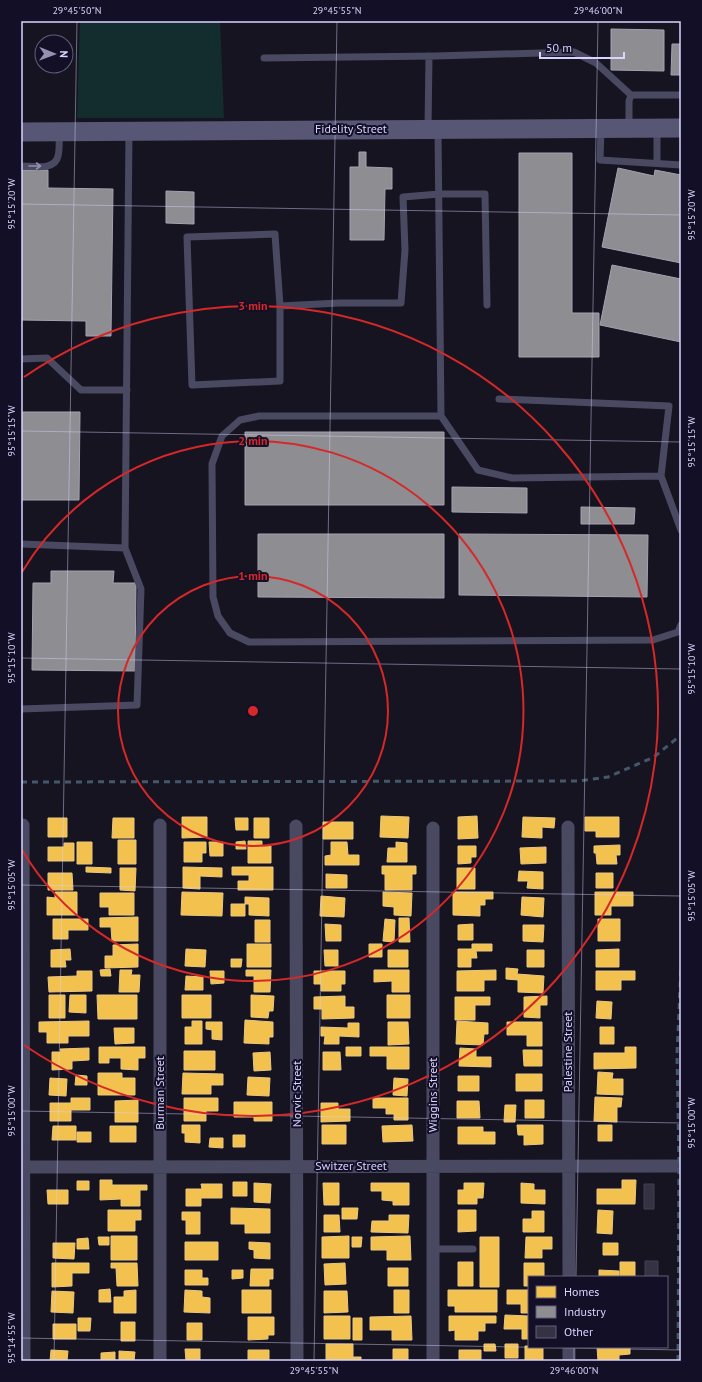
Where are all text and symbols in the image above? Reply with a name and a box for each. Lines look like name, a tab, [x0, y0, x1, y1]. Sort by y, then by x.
text: 29°45'50"N	[52, 4, 102, 17]
text: 29°45'55"N	[312, 4, 362, 17]
text: 29°46'00"N	[573, 4, 623, 17]
north arrow	[34, 34, 74, 74]
scale bar	[540, 34, 624, 60]
text: 50 m	[546, 40, 572, 55]
text: N	[57, 50, 71, 58]
street label: Fidelity Street	[315, 121, 387, 136]
one-way arrow	[28, 162, 41, 170]
text: 95°15'20"W	[5, 178, 18, 230]
text: 95°15'20"W	[685, 189, 698, 241]
text: 3 min	[238, 298, 268, 313]
text: 95°15'15"W	[5, 405, 18, 457]
text: 95°15'15"W	[685, 416, 698, 468]
text: 2 min	[238, 433, 268, 448]
text: 1 min	[238, 568, 268, 583]
text: 95°15'10"W	[5, 632, 18, 684]
text: 95°15'10"W	[685, 643, 698, 695]
centre of rings	[246, 704, 260, 718]
text: 95°15'05"W	[5, 859, 18, 911]
text: 95°15'05"W	[685, 870, 698, 922]
street label: Palestine Street	[560, 1012, 575, 1092]
street label: Burman Street	[152, 1056, 167, 1130]
street label: Wiggins Street	[425, 1058, 440, 1132]
street label: Norvic Street	[289, 1061, 304, 1127]
text: 95°15'00"W	[5, 1085, 18, 1137]
text: 95°15'00"W	[685, 1097, 698, 1149]
street label: Switzer Street	[315, 1158, 387, 1173]
legend	[528, 1276, 668, 1348]
text: Homes	[564, 1284, 599, 1299]
text: Industry	[564, 1304, 606, 1319]
text: 95°14'55"W	[5, 1312, 18, 1364]
text: Other	[564, 1324, 593, 1339]
text: 29°45'55"N	[289, 1364, 339, 1377]
text: 29°46'00"N	[549, 1364, 599, 1377]

